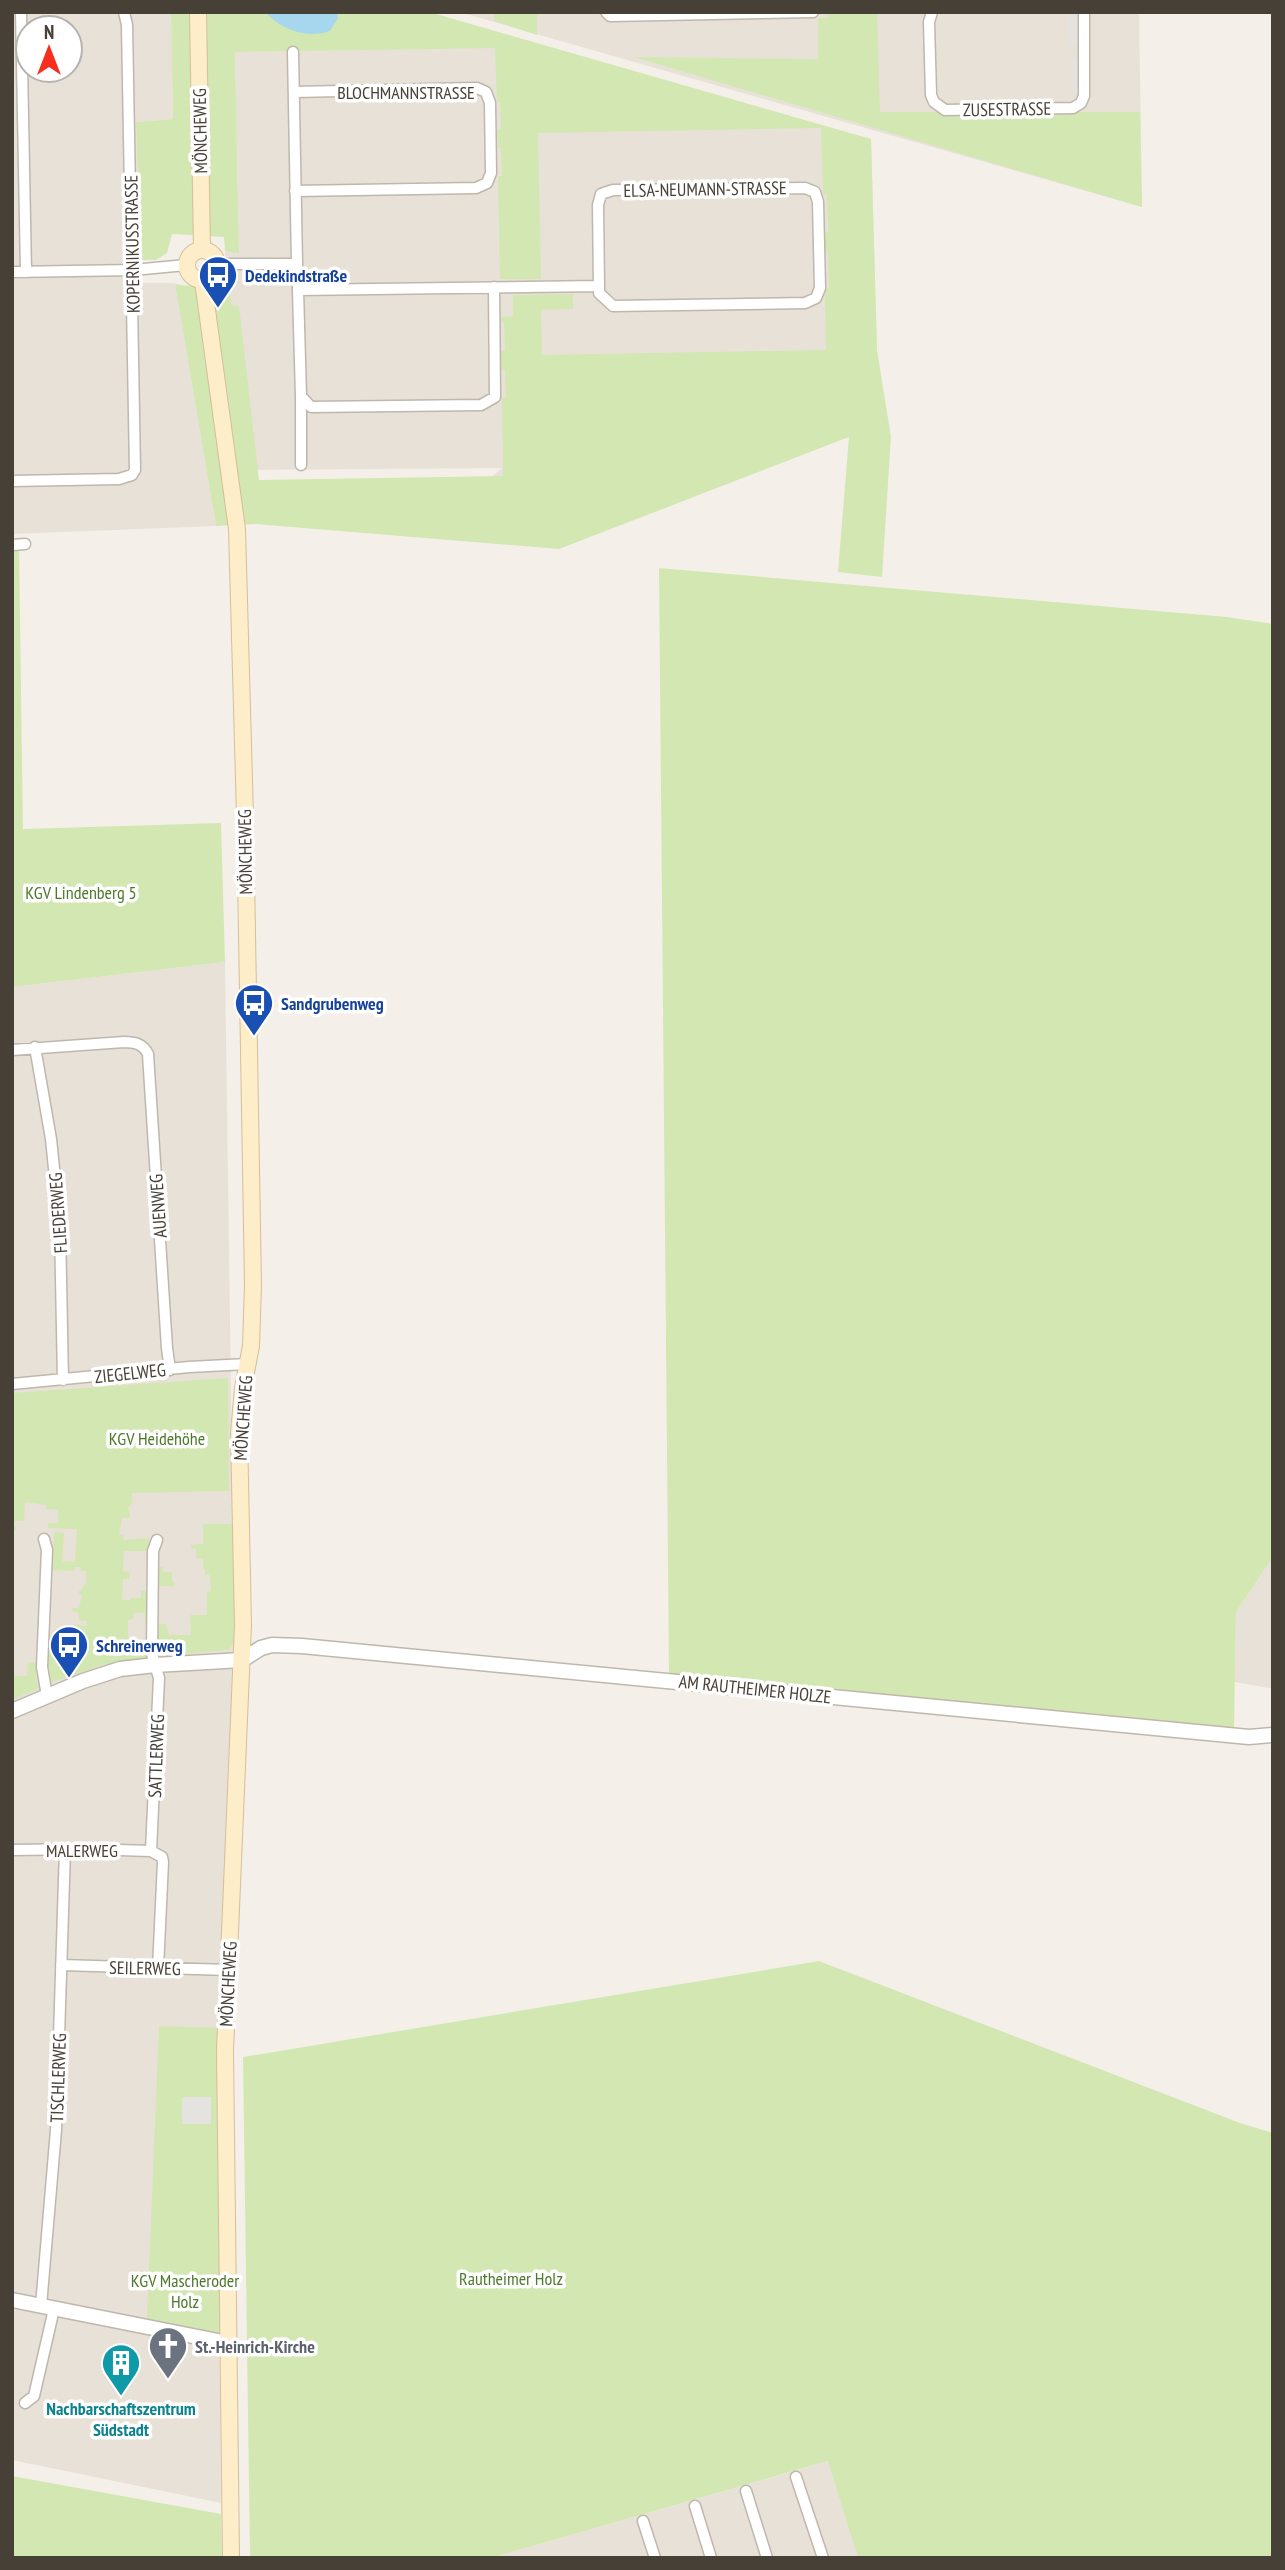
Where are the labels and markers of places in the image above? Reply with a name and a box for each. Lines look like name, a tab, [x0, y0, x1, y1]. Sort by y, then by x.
bus stop icon: Dedekindstraße	[197, 254, 239, 309]
place label: Dedekindstraße	[245, 264, 347, 287]
bus stop icon: Sandgrubenweg	[233, 982, 275, 1037]
place label: Sandgrubenweg	[281, 992, 384, 1015]
bus stop icon: Schreinerweg	[48, 1624, 90, 1679]
place label: Schreinerweg	[96, 1634, 183, 1657]
church icon: St.-Heinrich-Kirche	[147, 2325, 189, 2380]
place label: St.-Heinrich-Kirche	[195, 2335, 315, 2358]
building icon: Nachbarschaftszentrum Südstadt	[100, 2342, 142, 2397]
place label: Nachbarschaftszentrum Südstadt	[46, 2397, 196, 2441]

